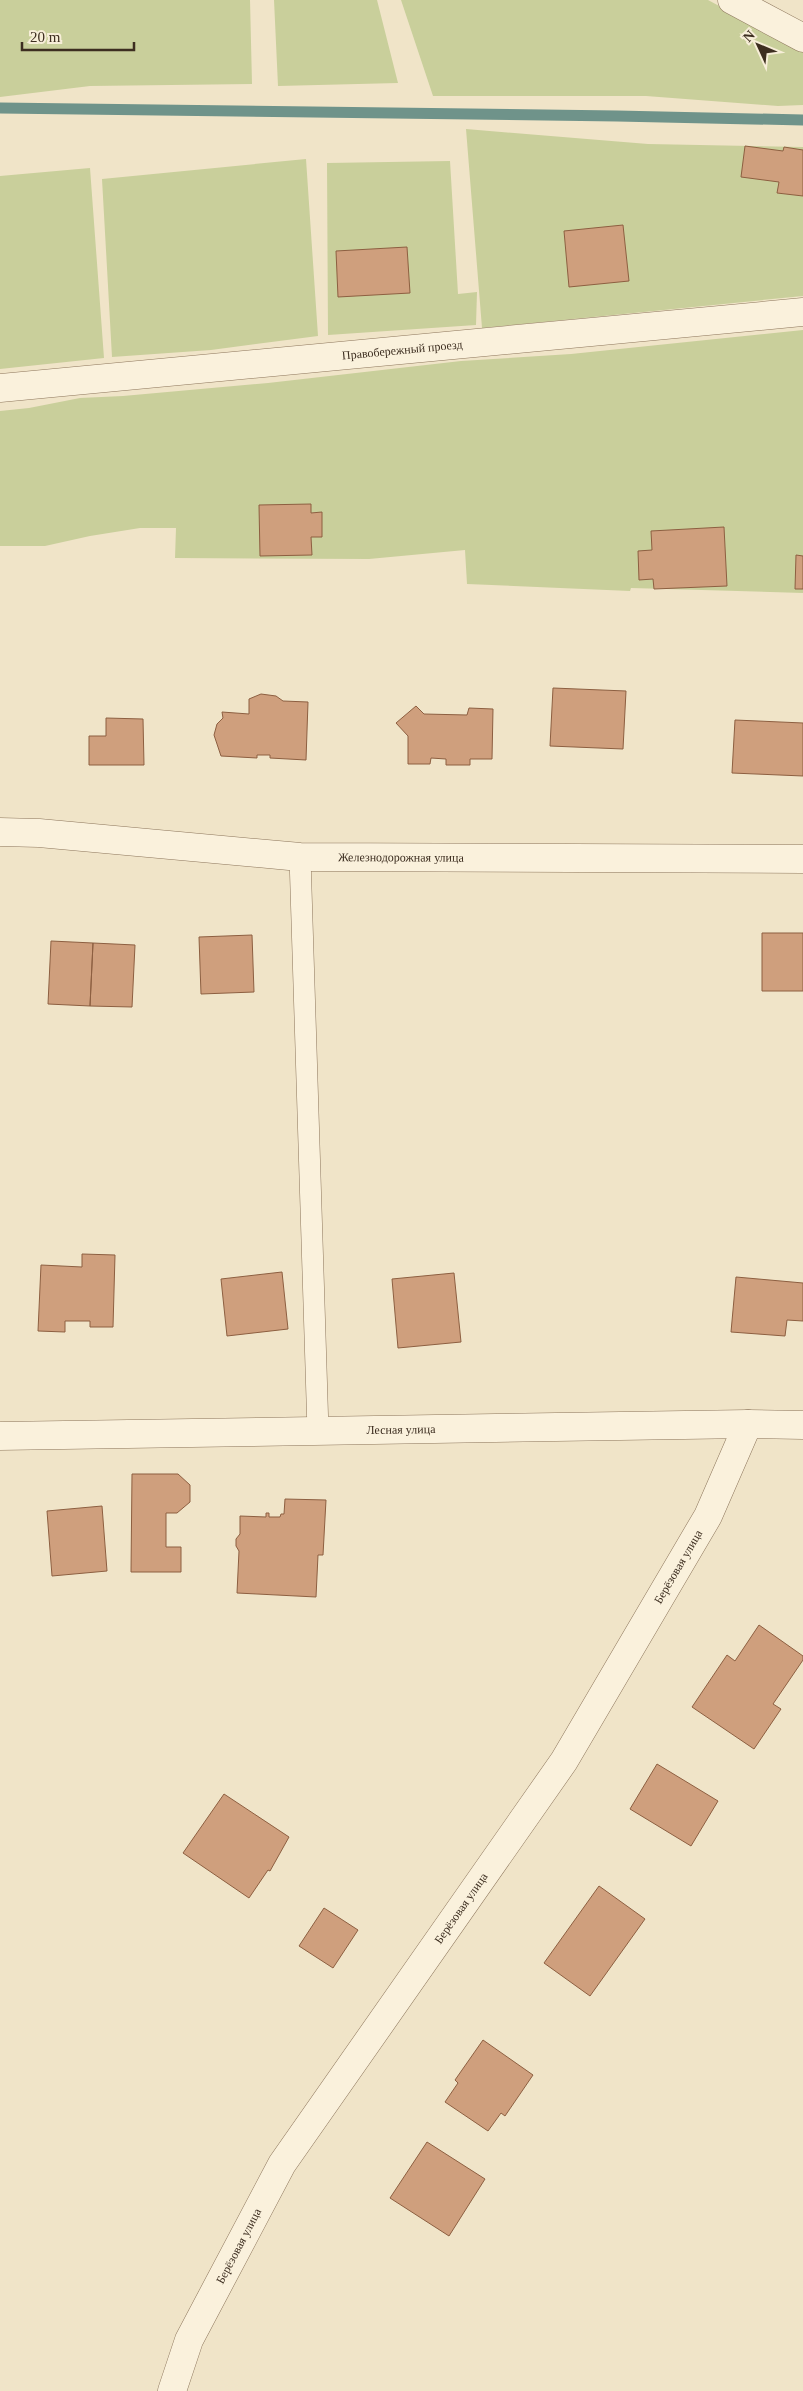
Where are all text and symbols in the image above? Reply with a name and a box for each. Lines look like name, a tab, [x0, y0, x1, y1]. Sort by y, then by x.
scale bar	[22, 20, 135, 52]
north arrow	[733, 20, 783, 70]
text: N	[740, 27, 758, 45]
text: 20 m	[30, 29, 61, 45]
street label: Правобережный проезд	[341, 337, 463, 363]
street label: Железнодорожная улица	[338, 850, 465, 865]
street label: Лесная улица	[366, 1422, 436, 1437]
street label: Берёзовая улица	[651, 1527, 706, 1606]
street label: Берёзовая улица	[431, 1870, 491, 1946]
street label: Берёзовая улица	[213, 2205, 265, 2286]

